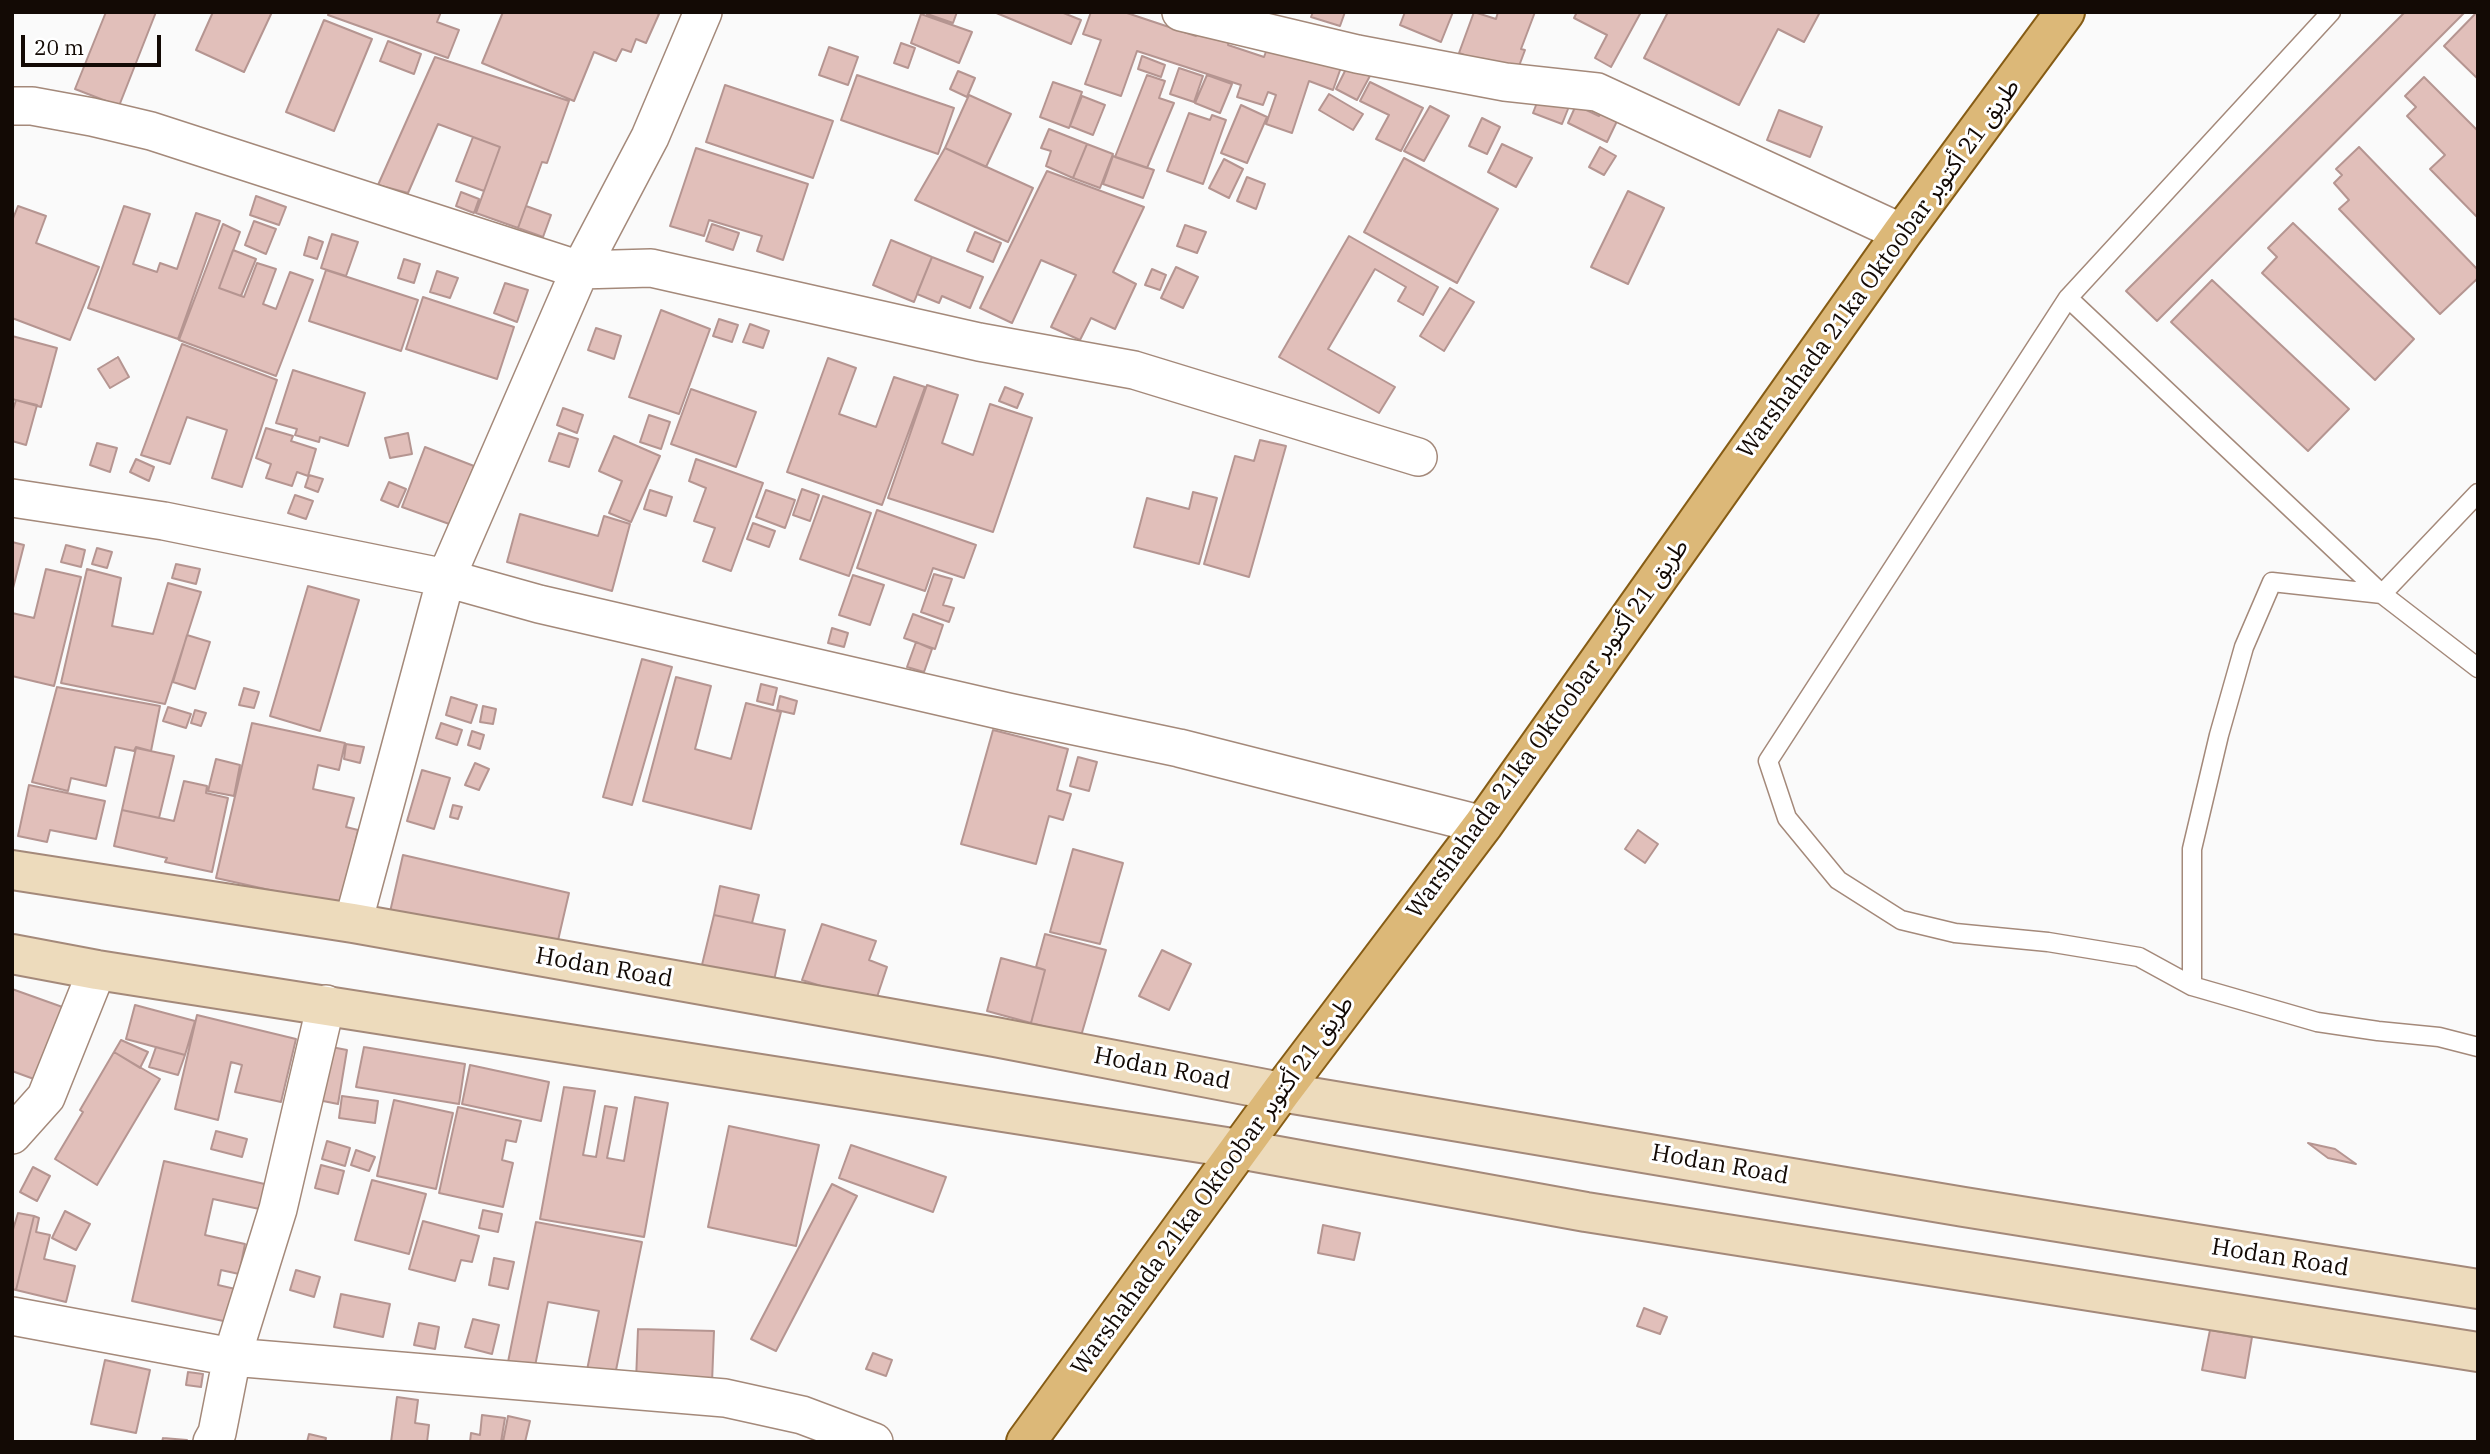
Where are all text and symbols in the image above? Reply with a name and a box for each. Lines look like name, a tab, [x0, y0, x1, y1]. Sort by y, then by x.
scale bar	[24, 21, 164, 65]
text: 20 m	[34, 33, 84, 61]
street label: Warshahada 21ka Oktoobar طريق 21 أكتوبر	[1732, 74, 2026, 464]
street label: Warshahada 21ka Oktoobar طريق 21 أكتوبر	[1401, 534, 1695, 924]
street label: Hodan Road	[533, 942, 675, 994]
street label: Warshahada 21ka Oktoobar طريق 21 أكتوبر	[1066, 991, 1360, 1381]
street label: Hodan Road	[1091, 1042, 1233, 1096]
street label: Hodan Road	[1649, 1139, 1791, 1191]
street label: Hodan Road	[2209, 1233, 2351, 1283]

